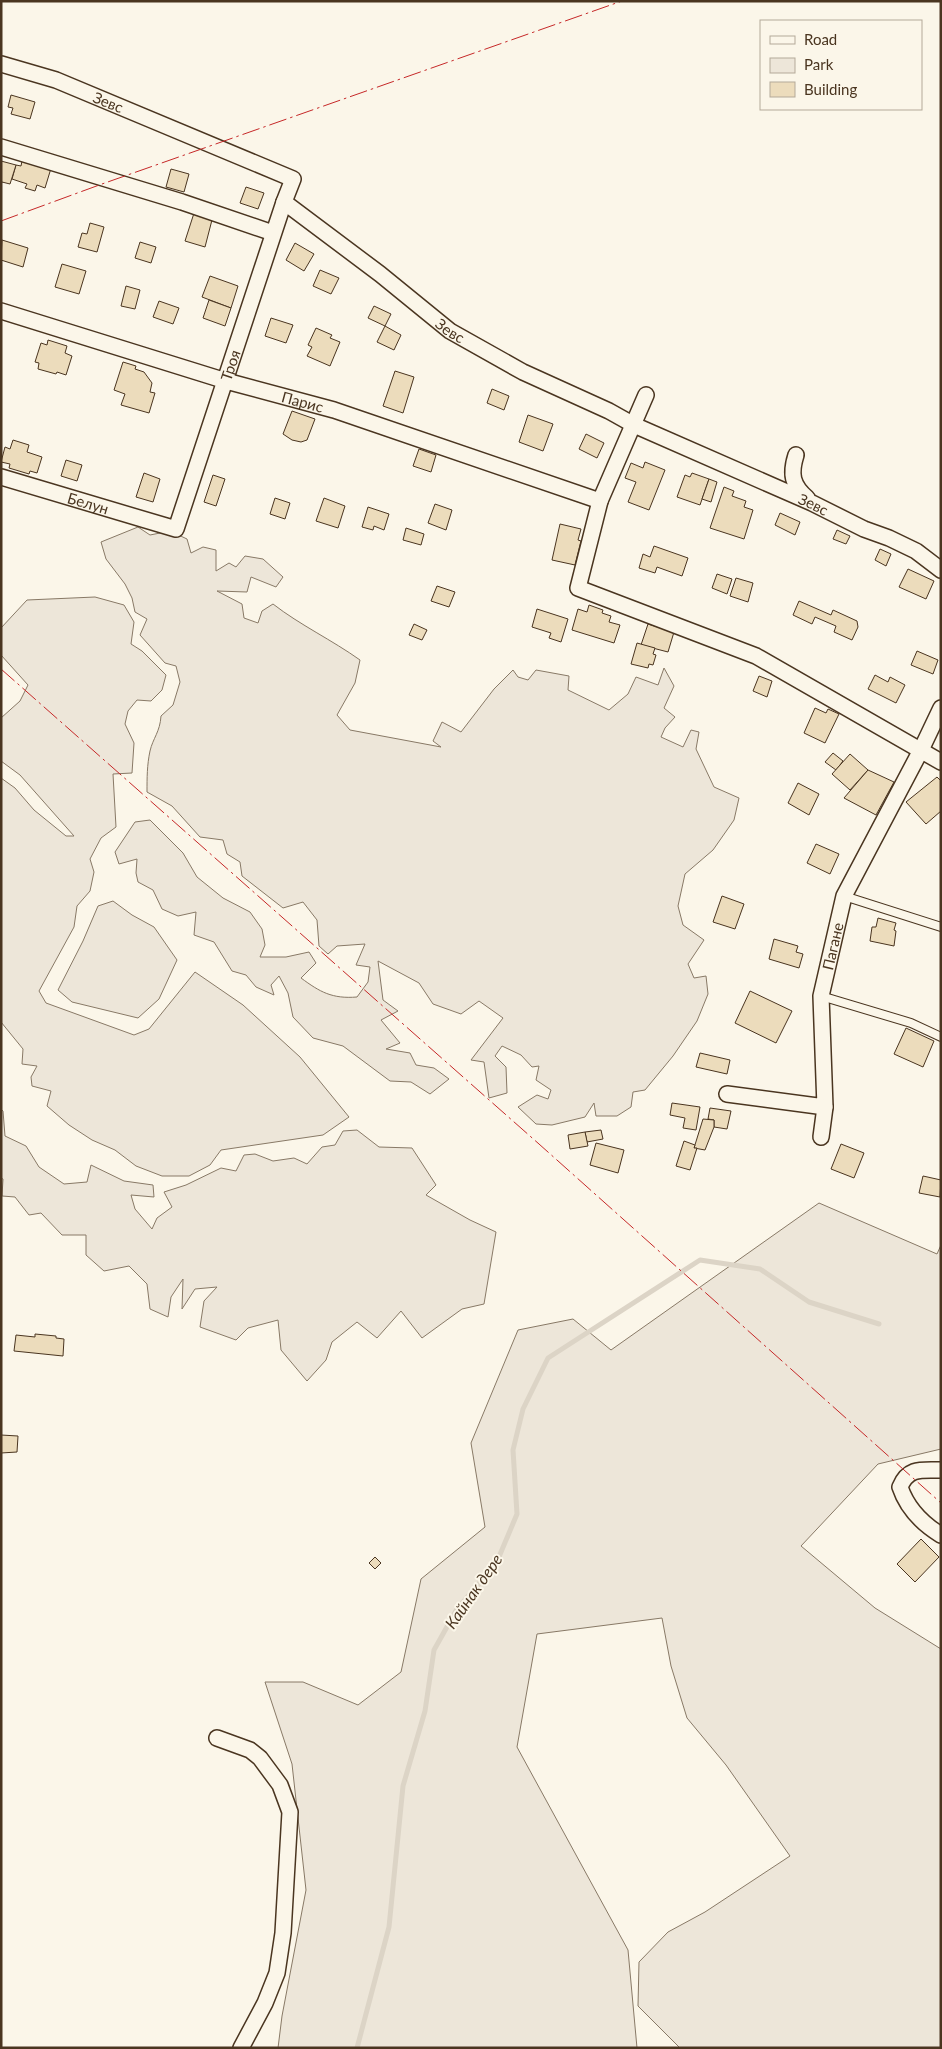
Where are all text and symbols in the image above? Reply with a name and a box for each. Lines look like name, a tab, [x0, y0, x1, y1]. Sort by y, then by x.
legend	[760, 20, 922, 110]
text: Road	[804, 30, 837, 48]
text: Park	[804, 55, 834, 73]
text: Building	[804, 80, 857, 98]
street label: Зевс	[91, 88, 126, 116]
street label: Зевс	[432, 314, 468, 346]
street label: Троя	[217, 347, 244, 383]
street label: Парис	[280, 387, 326, 416]
street label: Белун	[65, 488, 111, 518]
street label: Зевс	[796, 489, 831, 519]
street label: Пагане	[818, 921, 847, 972]
water label: Кайнак дере	[440, 1550, 506, 1632]

